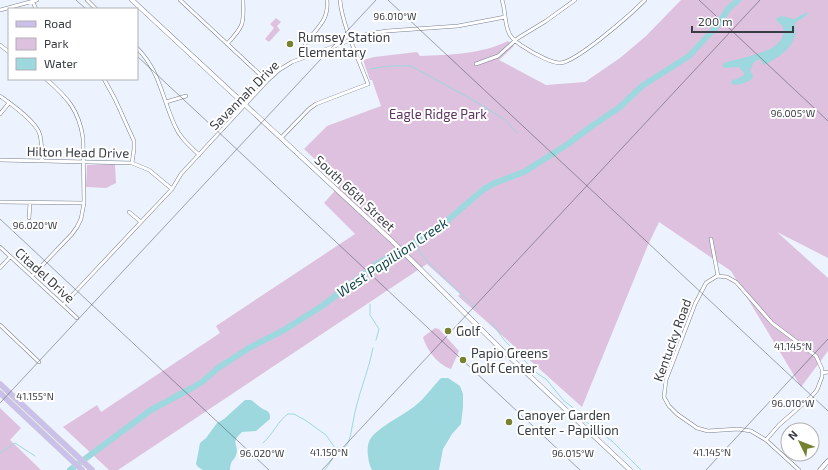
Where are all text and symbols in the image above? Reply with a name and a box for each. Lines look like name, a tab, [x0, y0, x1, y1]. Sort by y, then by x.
legend	[8, 8, 138, 80]
scale bar	[692, 8, 793, 34]
text: 96.010°W	[374, 10, 417, 22]
text: 200 m	[698, 14, 732, 28]
text: Road	[44, 16, 72, 30]
place label: Rumsey Station Elementary	[298, 29, 390, 60]
text: Park	[44, 36, 69, 50]
marker: Rumsey Station Elementary	[285, 39, 295, 49]
text: Water	[44, 56, 78, 70]
street label: Savannah Drive	[206, 57, 282, 133]
park label: Eagle Ridge Park	[389, 106, 487, 122]
text: 96.005°W	[771, 107, 816, 119]
street label: Hilton Head Drive	[27, 143, 129, 161]
street label: South 66th Street	[312, 152, 398, 234]
water label: West Papillion Creek	[333, 214, 451, 300]
text: 96.020°W	[13, 219, 58, 231]
street label: Citadel Drive	[12, 244, 78, 306]
street label: Kentucky Road	[650, 296, 694, 384]
place label: Golf	[456, 323, 481, 339]
marker: Golf	[443, 326, 453, 336]
text: 41.145°N	[774, 340, 812, 352]
place label: Papio Greens Golf Center	[471, 345, 548, 376]
marker: Papio Greens Golf Center	[458, 355, 468, 365]
text: 41.155°N	[16, 390, 54, 402]
text: 96.010°W	[772, 397, 815, 409]
place label: Canoyer Garden Center - Papillion	[517, 407, 619, 438]
marker: Canoyer Garden Center - Papillion	[504, 417, 514, 427]
north arrow	[780, 422, 820, 462]
text: N	[785, 427, 800, 442]
text: 41.150°N	[310, 446, 348, 458]
text: 41.145°N	[693, 446, 731, 458]
text: 96.020°W	[240, 447, 285, 459]
text: 96.015°W	[552, 447, 595, 459]

